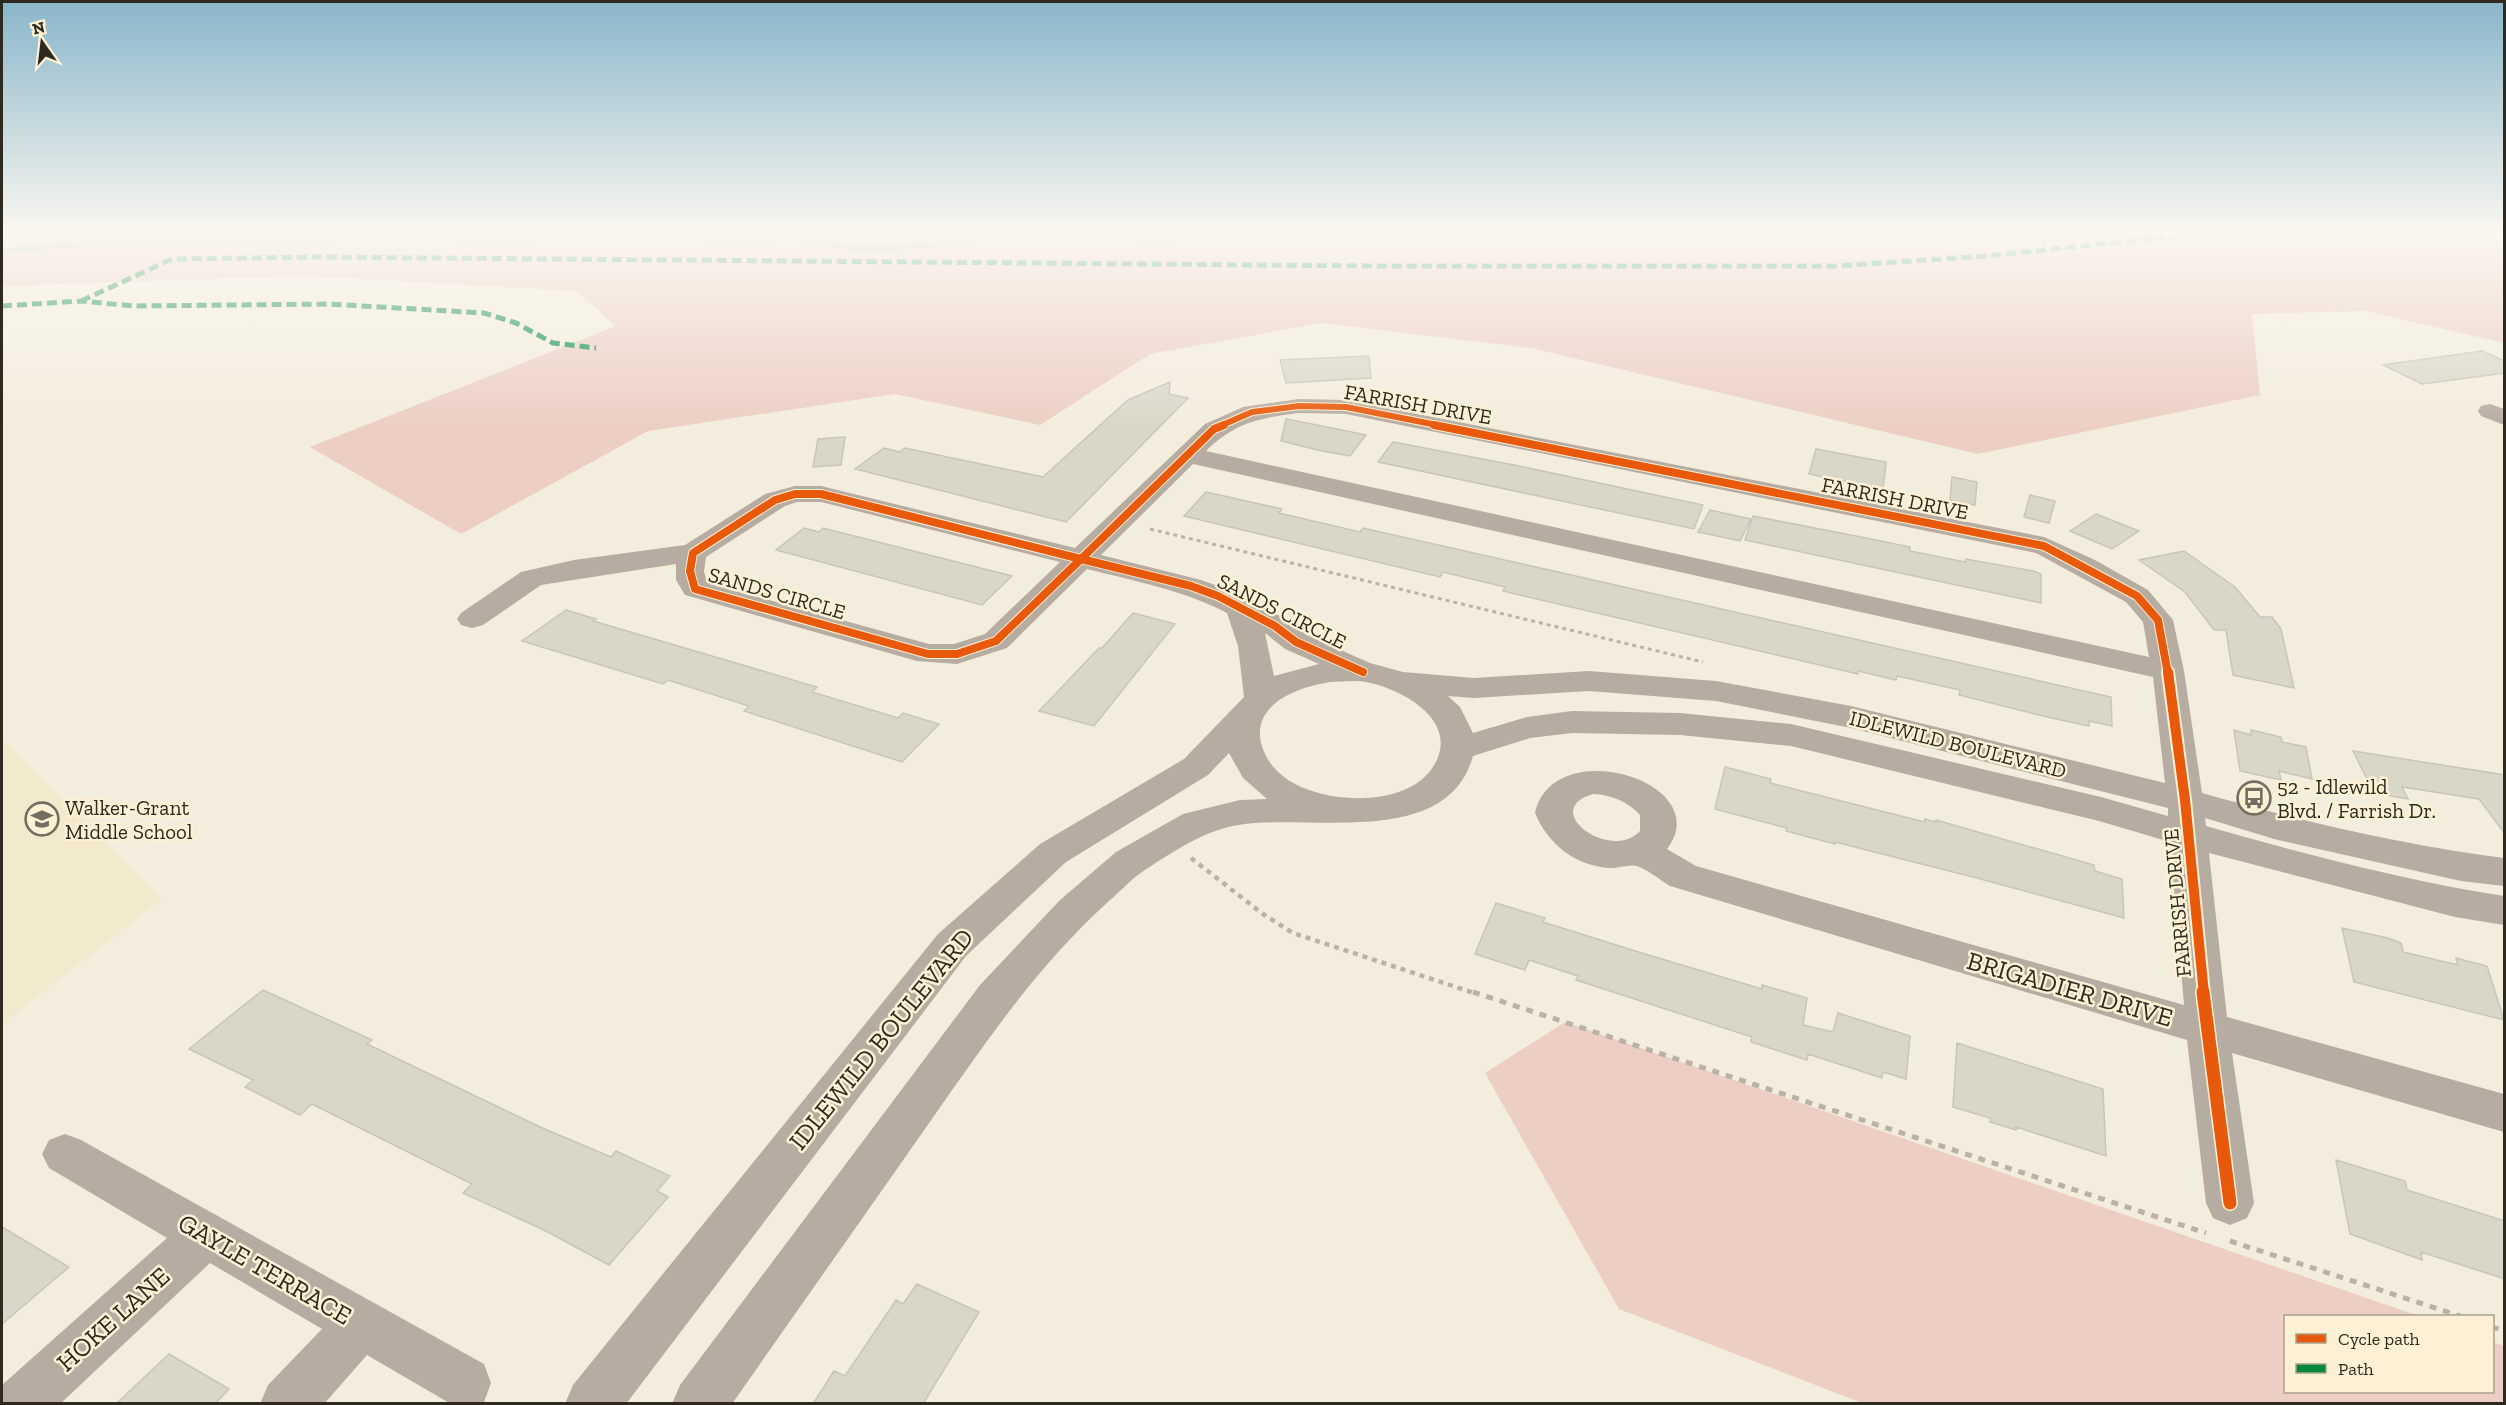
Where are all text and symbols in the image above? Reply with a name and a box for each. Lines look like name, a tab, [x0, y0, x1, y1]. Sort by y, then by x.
north arrow	[12, 12, 72, 72]
text: N	[30, 17, 47, 39]
street label: FARRISH DRIVE	[1342, 379, 1494, 429]
street label: FARRISH DRIVE	[1819, 472, 1971, 524]
street label: SANDS CIRCLE	[706, 562, 848, 624]
street label: SANDS CIRCLE	[1213, 568, 1351, 654]
street label: IDLEWILD BOULEVARD	[1847, 705, 2069, 783]
place label: 52 - Idlewild Blvd. / Farrish Dr.	[2277, 774, 2436, 823]
bus stop icon: 52 - Idlewild Blvd. / Farrish Dr.	[2236, 780, 2272, 816]
place label: Walker-Grant Middle School	[65, 795, 193, 844]
school or university icon: Walker-Grant Middle School	[24, 801, 60, 837]
street label: FARRISH DRIVE	[2158, 828, 2196, 978]
street label: IDLEWILD BOULEVARD	[782, 922, 980, 1156]
street label: BRIGADIER DRIVE	[1963, 944, 2177, 1034]
street label: GAYLE TERRACE	[172, 1206, 358, 1332]
street label: HOKE LANE	[50, 1260, 176, 1378]
legend	[2284, 1315, 2494, 1393]
text: Cycle path	[2338, 1328, 2420, 1350]
text: Path	[2338, 1358, 2374, 1380]

